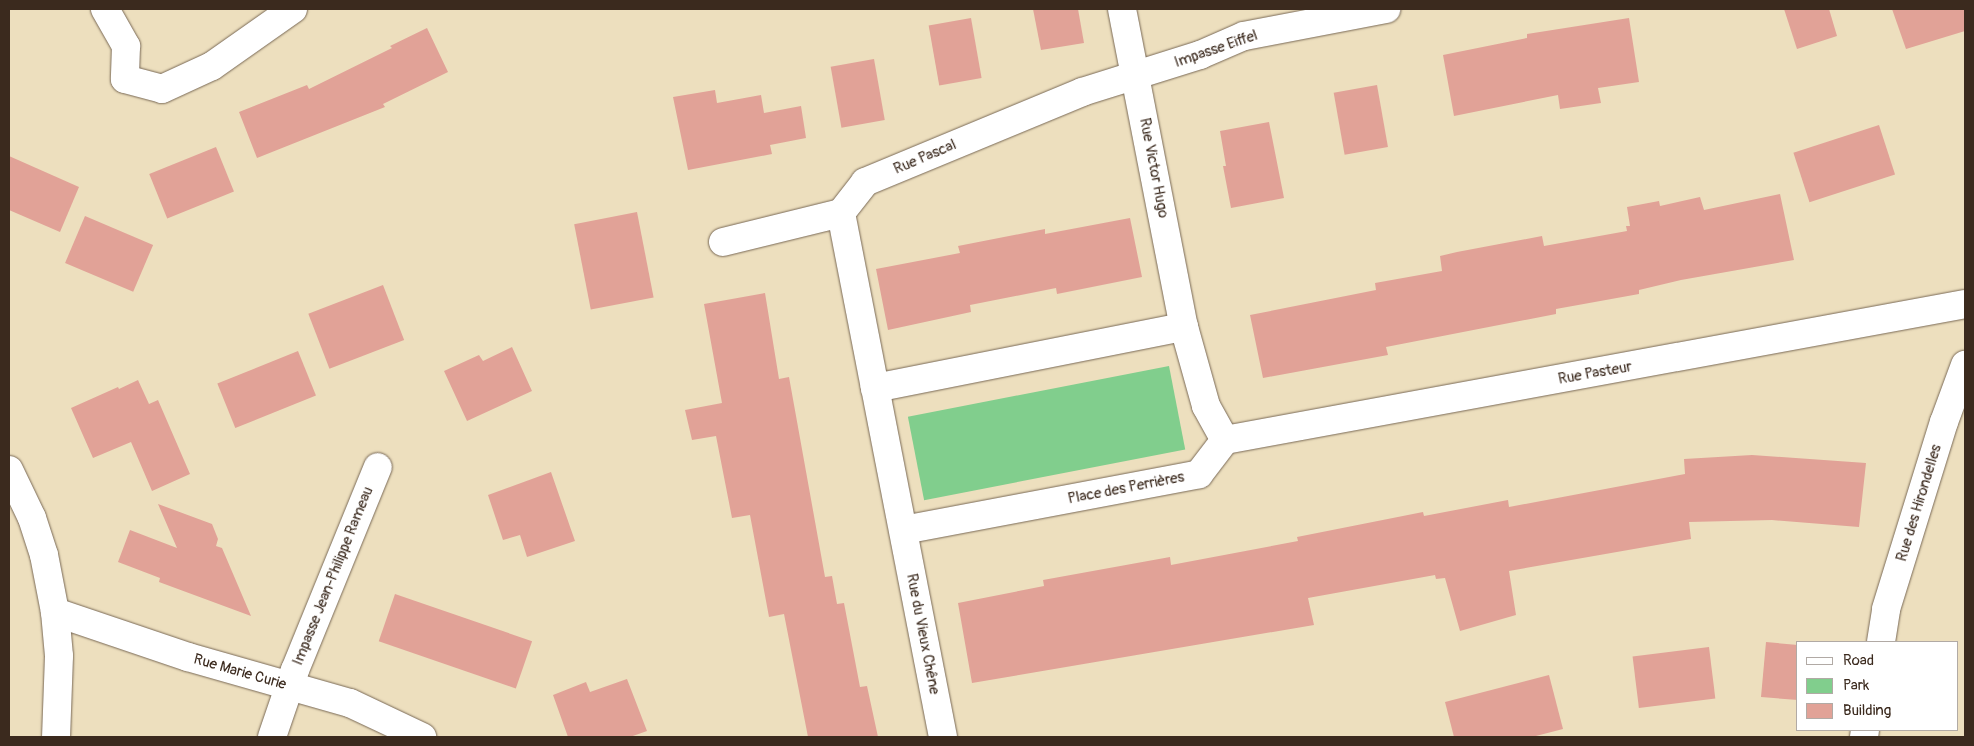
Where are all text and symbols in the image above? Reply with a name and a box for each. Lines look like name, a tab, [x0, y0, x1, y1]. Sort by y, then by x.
street label: Impasse Eiffel	[1172, 26, 1260, 72]
street label: Rue Victor Hugo	[1135, 116, 1173, 220]
street label: Rue Pascal	[891, 136, 959, 178]
street label: Rue Pasteur	[1557, 358, 1633, 388]
street label: Rue des Hirondelles	[1893, 442, 1945, 564]
street label: Place des Perrières	[1066, 468, 1186, 508]
street label: Impasse Jean-Philippe Rameau	[289, 484, 377, 668]
street label: Rue du Vieux Chêne	[902, 572, 944, 696]
legend	[1796, 641, 1959, 731]
street label: Rue Marie Curie	[192, 650, 288, 694]
text: Road	[1843, 651, 1874, 670]
text: Park	[1843, 676, 1869, 695]
text: Building	[1843, 701, 1891, 720]

